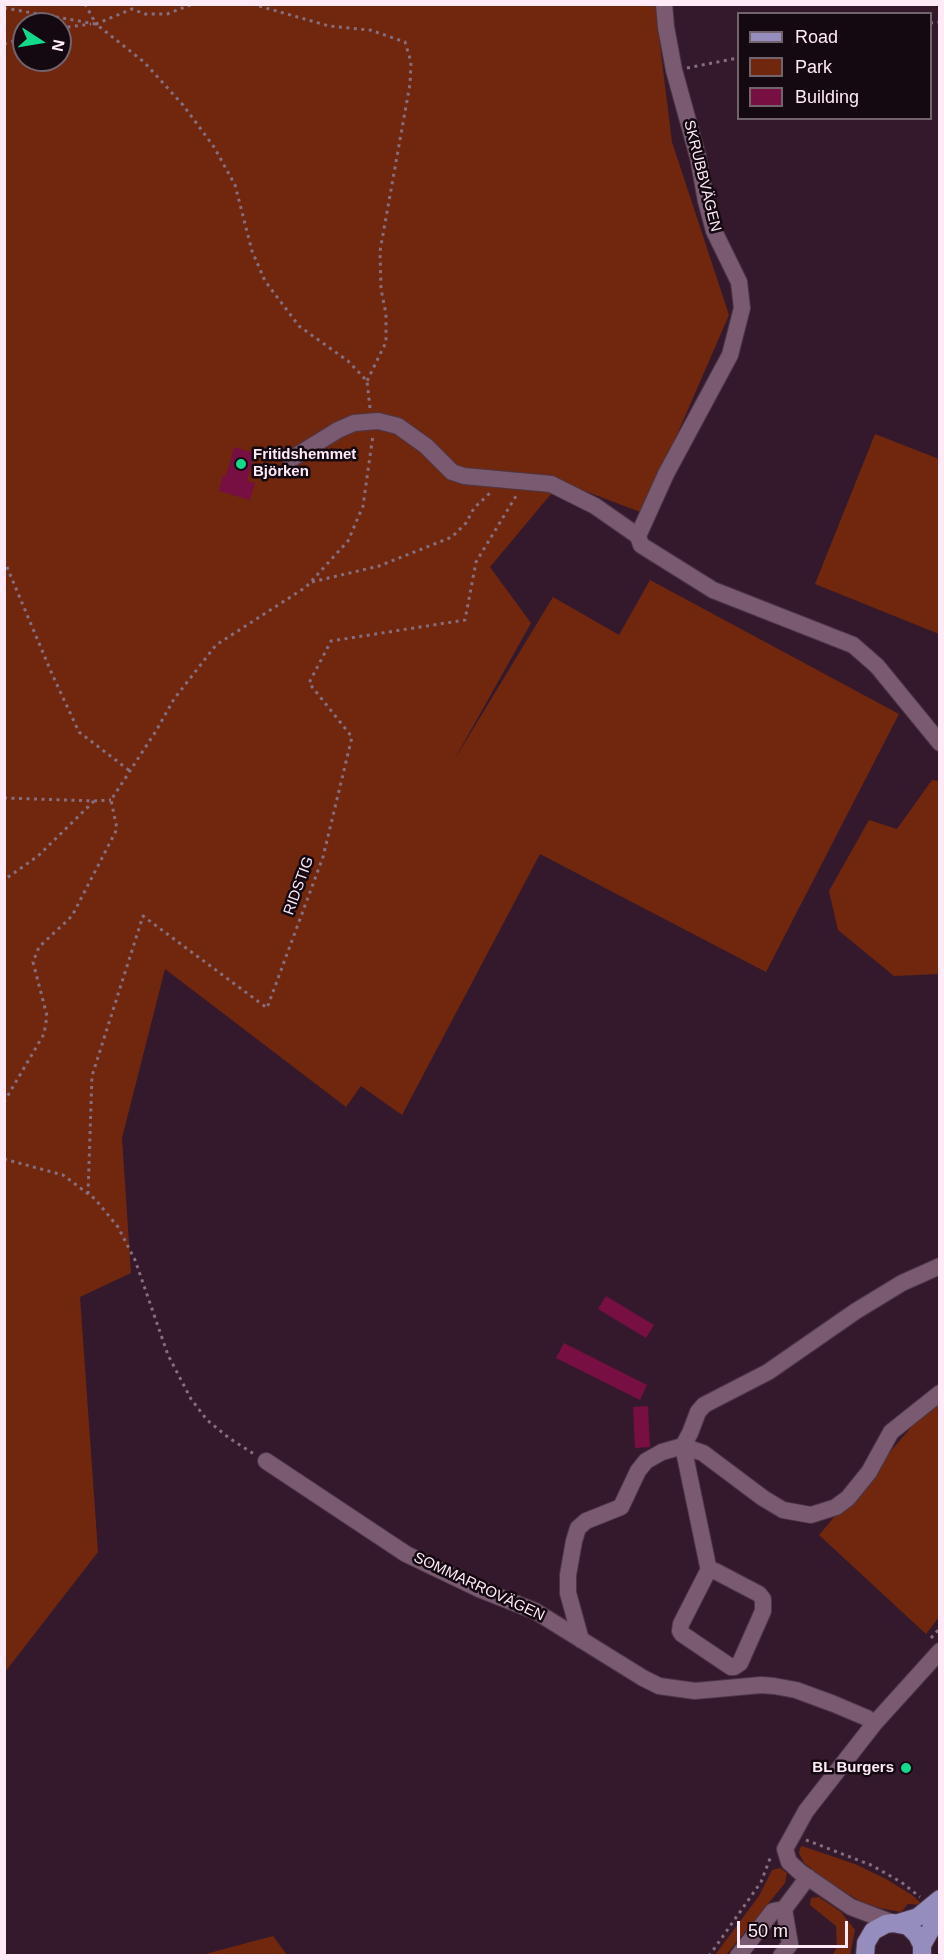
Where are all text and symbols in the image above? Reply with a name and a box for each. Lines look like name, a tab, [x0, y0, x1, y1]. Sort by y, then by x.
north arrow	[12, 12, 72, 72]
legend	[737, 12, 932, 120]
text: Road	[795, 27, 838, 47]
text: N	[49, 38, 68, 53]
text: Park	[795, 57, 832, 77]
text: Building	[795, 87, 859, 107]
street label: SKRUBBVÄGEN	[679, 118, 725, 234]
place label: Fritidshemmet Björken	[253, 446, 356, 481]
marker: Fritidshemmet Björken	[234, 457, 248, 471]
street label: RIDSTIG	[280, 854, 318, 918]
street label: SOMMARROVÄGEN	[411, 1549, 547, 1625]
place label: BL Burgers	[812, 1759, 894, 1777]
marker: BL Burgers	[899, 1761, 913, 1775]
scale bar	[740, 1909, 851, 1947]
text: 50 m	[748, 1921, 788, 1941]

